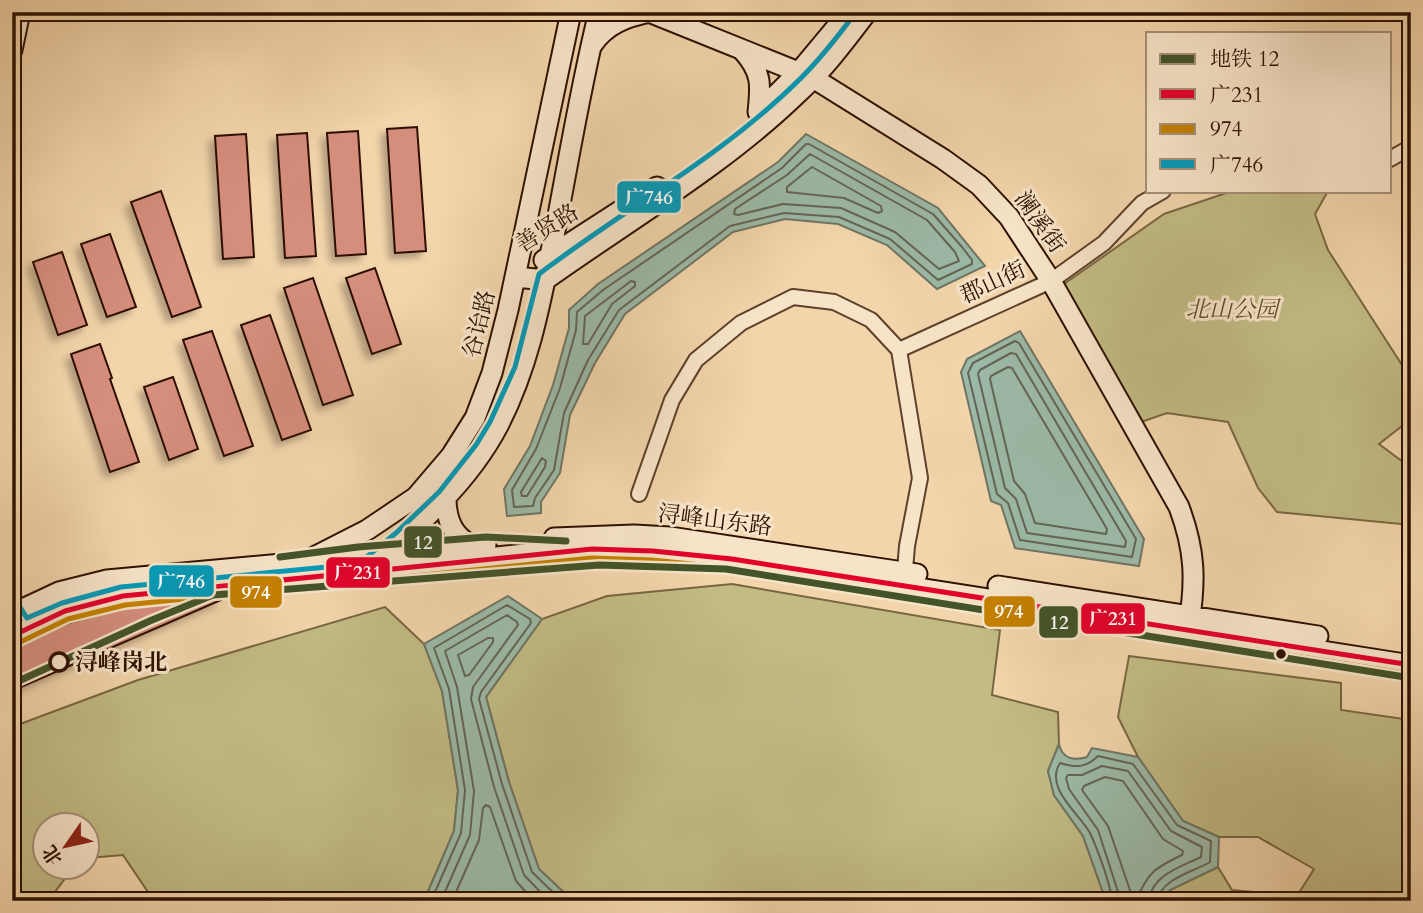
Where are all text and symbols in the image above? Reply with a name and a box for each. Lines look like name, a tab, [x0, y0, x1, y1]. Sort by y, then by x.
legend	[1146, 32, 1392, 192]
text: 地铁 12	[1210, 45, 1279, 74]
text: 广231	[1210, 81, 1263, 110]
text: 974	[1210, 115, 1243, 144]
text: 广746	[1210, 151, 1263, 180]
line badge: 广746	[616, 180, 682, 214]
text: 广746	[625, 185, 673, 211]
street label: 澜溪街	[1008, 185, 1072, 259]
street label: 善贤路	[510, 197, 584, 259]
street label: 郡山街	[955, 253, 1031, 311]
street label: 谷诒路	[456, 287, 502, 361]
park label: 北山公园	[1186, 294, 1282, 325]
street label: 浔峰山东路	[656, 498, 774, 542]
line badge: 12	[403, 525, 443, 559]
text: 12	[413, 530, 433, 556]
line badge: 广231	[325, 556, 391, 589]
text: 广231	[334, 560, 382, 586]
line badge: 广746	[148, 564, 215, 598]
text: 广746	[157, 569, 205, 595]
line badge: 974	[229, 575, 283, 609]
text: 974	[241, 580, 271, 606]
line badge: 974	[983, 595, 1036, 628]
text: 974	[994, 599, 1024, 625]
line badge: 广231	[1080, 602, 1146, 635]
line badge: 12	[1038, 605, 1079, 639]
text: 广231	[1089, 606, 1137, 632]
text: 12	[1049, 610, 1069, 636]
place label: 浔峰岗北	[75, 647, 167, 678]
unlabelled marker	[1274, 647, 1288, 661]
marker: 浔峰岗北	[49, 652, 69, 672]
north arrow	[32, 811, 102, 881]
text: 北	[37, 840, 69, 870]

